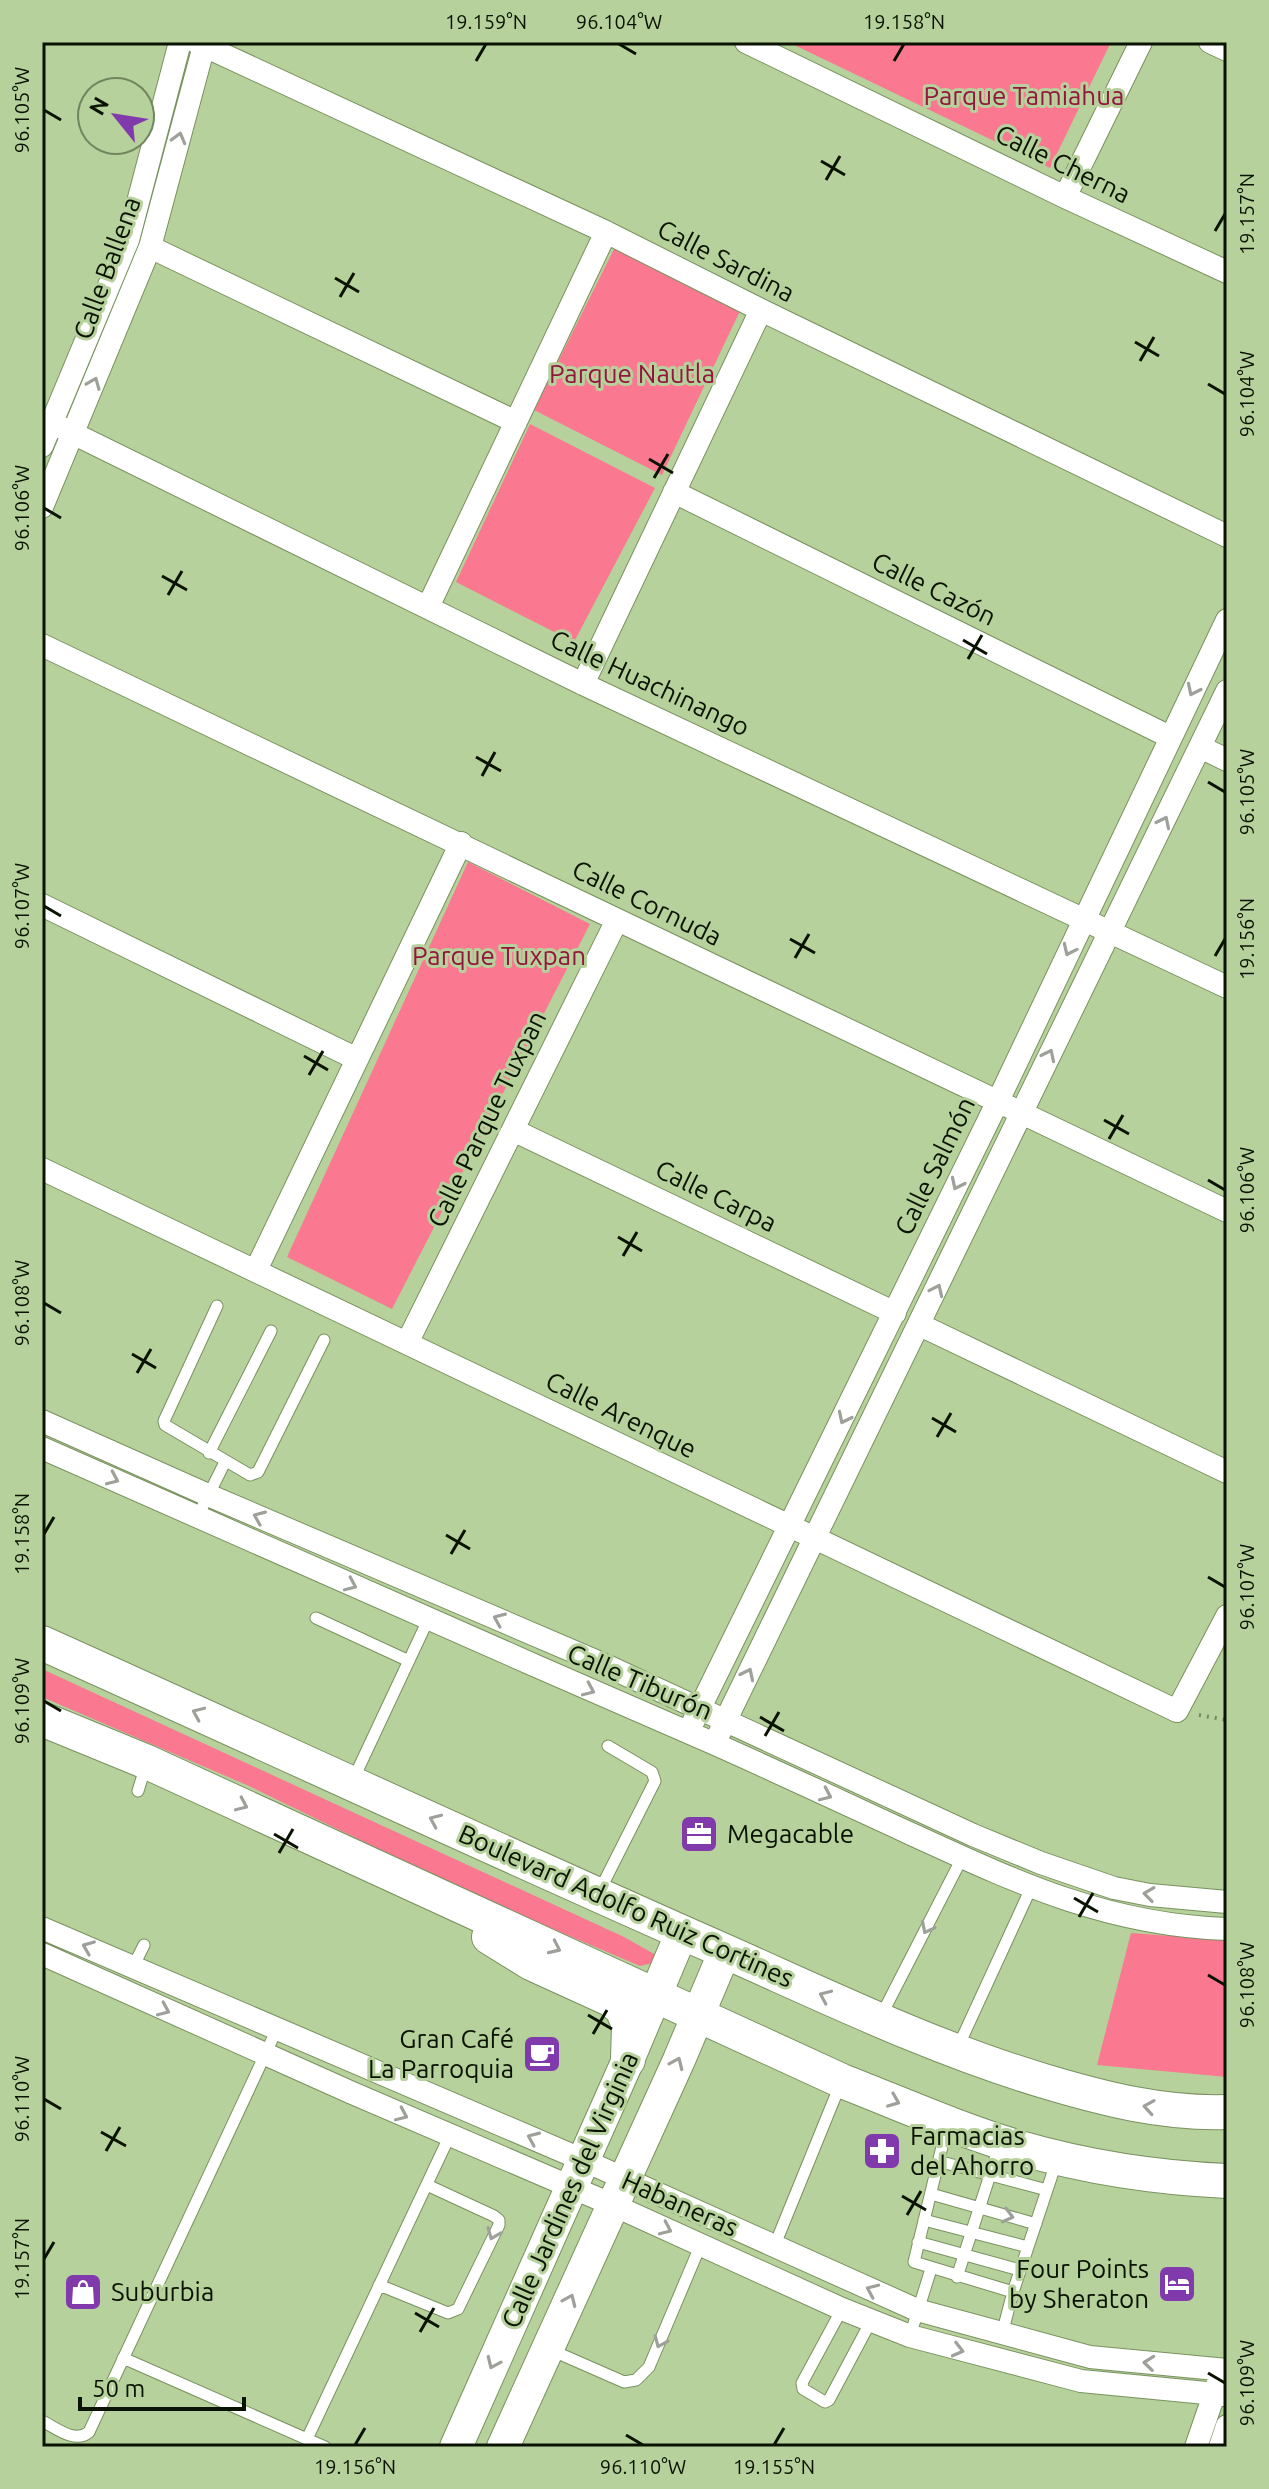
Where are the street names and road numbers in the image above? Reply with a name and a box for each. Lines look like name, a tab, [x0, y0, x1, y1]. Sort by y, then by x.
street label: Calle Cherna	[991, 118, 1135, 209]
street label: Calle Ballena	[67, 193, 146, 343]
street label: Calle Sardina	[653, 214, 800, 307]
street label: Calle Cazón	[867, 546, 1001, 631]
street label: Calle Huachinango	[546, 624, 754, 741]
street label: Calle Cornuda	[568, 854, 727, 951]
street label: Calle Parque Tuxpan	[422, 1006, 552, 1232]
street label: Calle Salmón	[889, 1092, 980, 1239]
street label: Calle Carpa	[651, 1154, 781, 1237]
street label: Calle Arenque	[541, 1366, 701, 1463]
street label: Calle Tiburón	[563, 1638, 717, 1725]
street label: Boulevard Adolfo Ruiz Cortines	[454, 1818, 798, 1993]
street label: Calle Jardines del Virginia	[496, 2047, 644, 2332]
street label: Habaneras	[618, 2165, 743, 2242]

